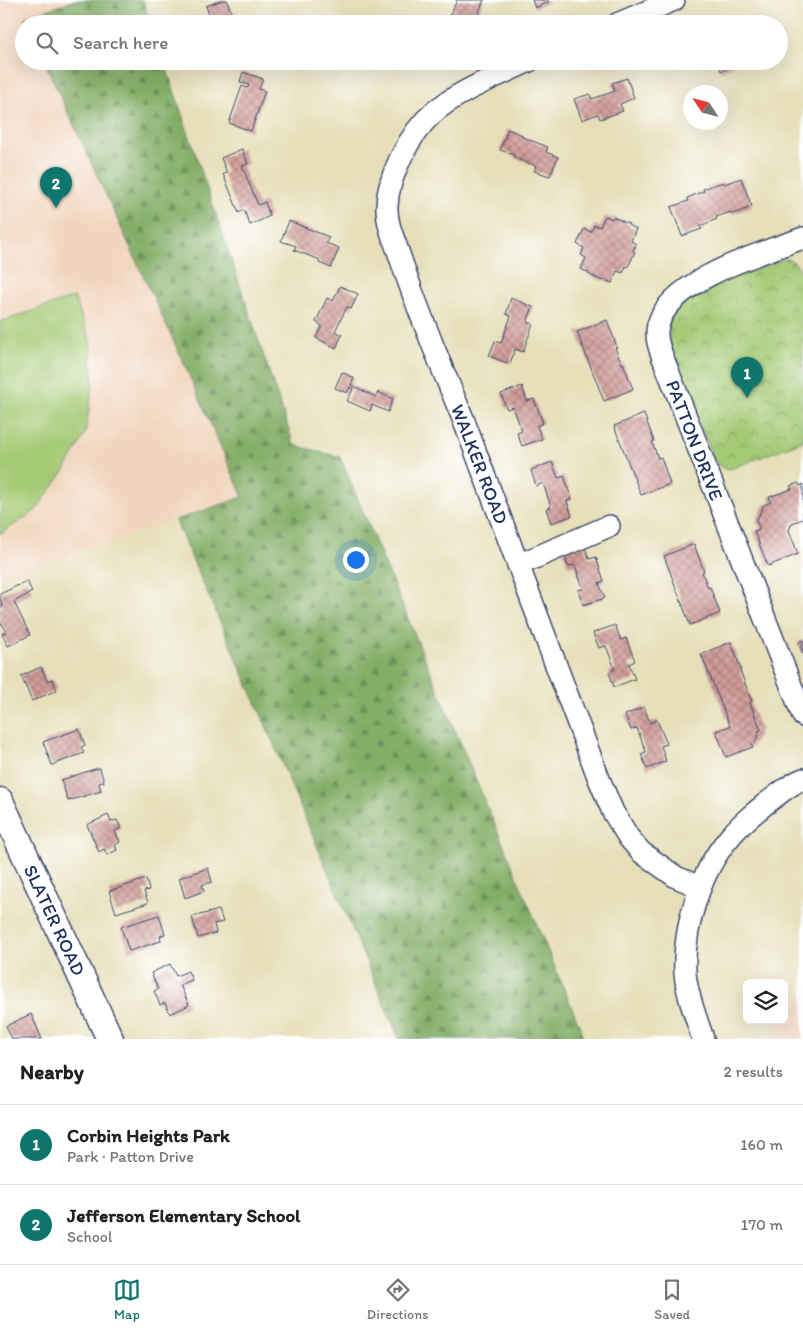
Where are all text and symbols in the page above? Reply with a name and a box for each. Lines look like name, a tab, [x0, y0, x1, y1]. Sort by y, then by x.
search box	[15, 15, 788, 70]
icon: search	[33, 29, 61, 57]
text: Search here	[73, 31, 168, 54]
north arrow	[683, 85, 728, 130]
pin: 2	[40, 167, 72, 208]
pin: 1	[731, 357, 763, 398]
street label: PATTON DRIVE	[661, 377, 728, 504]
street label: WALKER ROAD	[446, 401, 513, 527]
your location	[343, 547, 369, 573]
street label: SLATER ROAD	[19, 861, 90, 979]
map controls	[743, 979, 788, 1024]
button: layers	[743, 979, 788, 1024]
text: Nearby	[20, 1059, 84, 1084]
text: 2 results	[723, 1062, 783, 1081]
text: Corbin Heights Park	[67, 1124, 230, 1147]
text: 1	[32, 1135, 40, 1154]
text: 160 m	[740, 1135, 783, 1154]
text: Park · Patton Drive	[67, 1147, 194, 1166]
text: Jefferson Elementary School	[67, 1204, 300, 1227]
text: 2	[32, 1215, 40, 1234]
text: 170 m	[741, 1215, 783, 1234]
text: School	[67, 1227, 113, 1246]
tab: Map	[113, 1276, 141, 1323]
tab: Directions	[367, 1276, 428, 1323]
tab: Saved	[654, 1276, 690, 1323]

